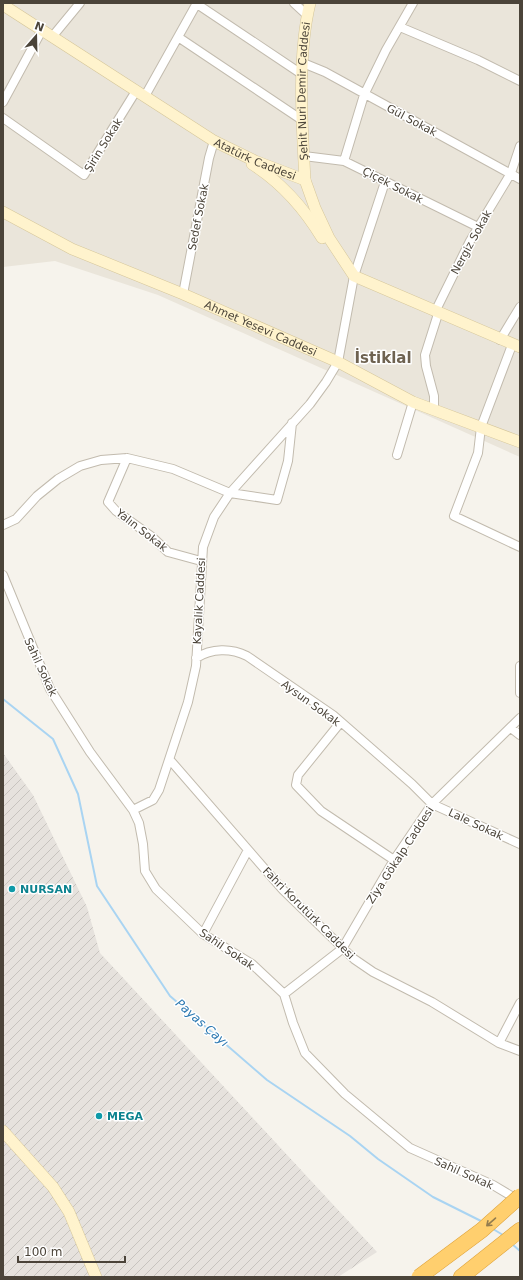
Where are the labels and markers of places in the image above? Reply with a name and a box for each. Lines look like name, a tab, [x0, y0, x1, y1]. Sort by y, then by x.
place label: NURSAN	[20, 883, 72, 896]
marker: NURSAN	[7, 884, 17, 894]
place label: MEGA	[107, 1110, 143, 1123]
marker: MEGA	[94, 1111, 104, 1121]

